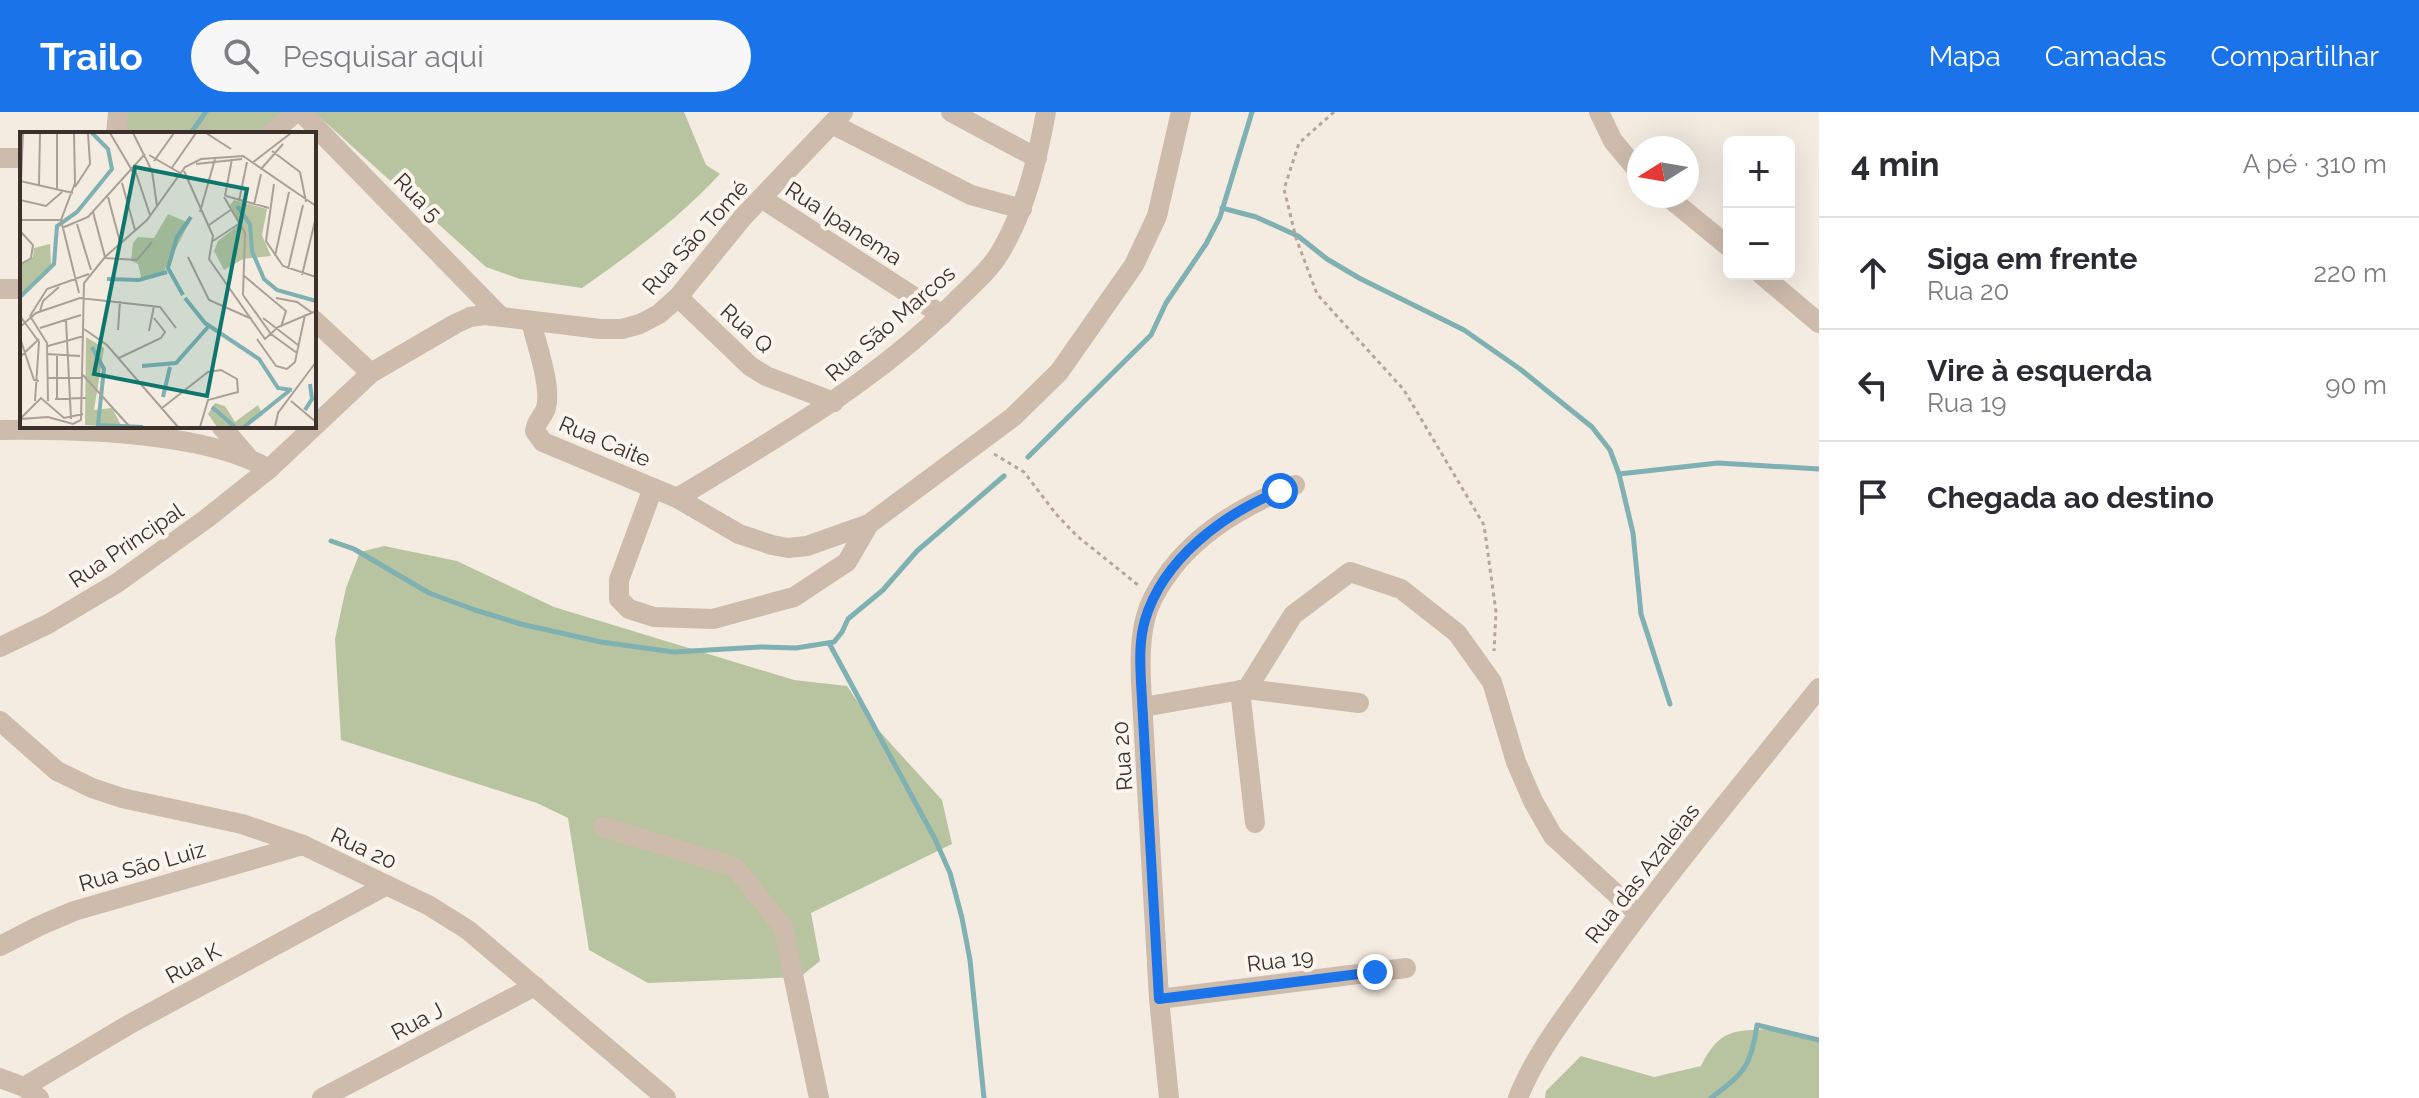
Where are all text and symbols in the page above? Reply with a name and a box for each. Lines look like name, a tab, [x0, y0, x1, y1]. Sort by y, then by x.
search box	[191, 20, 751, 92]
text: Trailo	[40, 34, 143, 79]
icon: search	[219, 34, 263, 78]
text: Pesquisar aqui	[283, 39, 484, 74]
text: Mapa	[1929, 40, 2001, 73]
text: Camadas	[2045, 40, 2167, 73]
text: Compartilhar	[2211, 40, 2379, 73]
inset map	[20, 132, 316, 428]
north arrow	[1627, 136, 1699, 208]
map controls	[1723, 136, 1795, 280]
button: +	[1723, 136, 1795, 208]
text: 4 min	[1851, 144, 1939, 184]
text: A pé · 310 m	[2243, 149, 2387, 179]
street label: Rua 5	[389, 168, 447, 226]
street label: Rua São Tomé	[637, 174, 753, 300]
street label: Rua Ipanema	[781, 176, 907, 270]
button: −	[1723, 208, 1795, 280]
text: Siga em frente	[1927, 241, 2137, 276]
icon: ahead	[1851, 251, 1895, 295]
text: 220 m	[2313, 258, 2387, 288]
street label: Rua São Marcos	[820, 260, 960, 386]
text: Rua 20	[1927, 276, 2009, 306]
street label: Rua Q	[716, 298, 778, 358]
text: Vire à esquerda	[1927, 353, 2152, 388]
icon: left	[1851, 363, 1895, 407]
text: 90 m	[2325, 370, 2387, 400]
text: Rua 19	[1927, 388, 2006, 418]
street label: Rua Caite	[555, 410, 655, 472]
route start	[1262, 473, 1298, 509]
icon: arrive	[1851, 475, 1895, 519]
text: Chegada ao destino	[1927, 480, 2214, 515]
street label: Rua Principal	[64, 497, 188, 593]
street label: Rua 20	[1107, 720, 1137, 792]
street label: Rua das Azaleias	[1579, 798, 1705, 948]
street label: Rua 20	[327, 821, 401, 875]
street label: Rua São Luiz	[76, 835, 208, 896]
street label: Rua K	[161, 937, 226, 989]
street label: Rua 19	[1245, 943, 1315, 977]
route end	[1357, 954, 1393, 990]
street label: Rua J	[387, 997, 447, 1045]

